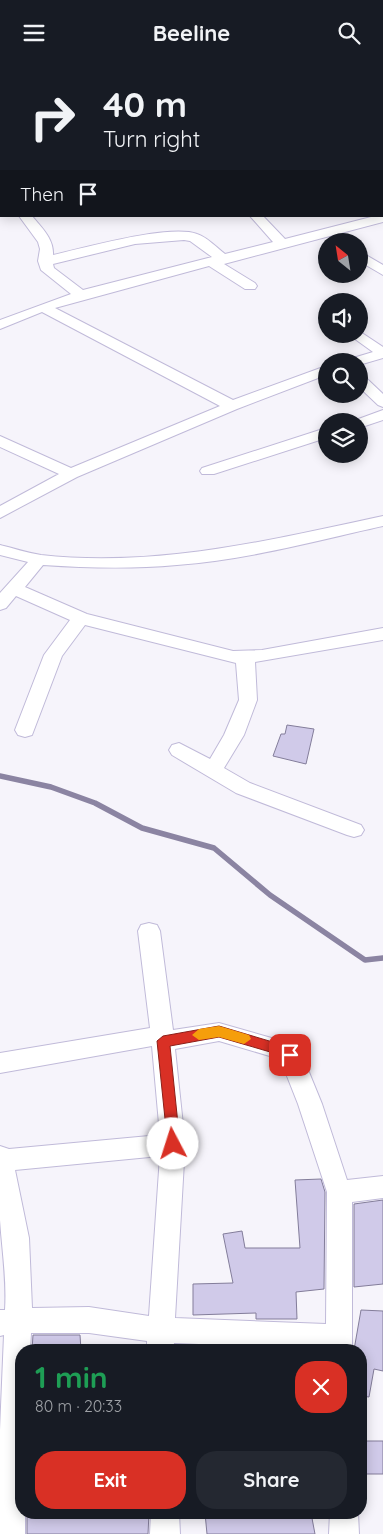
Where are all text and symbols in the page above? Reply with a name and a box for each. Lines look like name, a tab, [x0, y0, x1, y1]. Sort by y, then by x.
icon: menu	[20, 19, 48, 47]
text: Beeline	[153, 19, 230, 47]
icon: search	[335, 19, 363, 47]
text: 40 m	[103, 82, 187, 126]
icon: right	[20, 85, 85, 150]
text: Turn right	[103, 125, 200, 153]
icon: arrive	[74, 180, 102, 208]
text: Then	[20, 182, 64, 206]
north arrow	[318, 233, 368, 283]
map controls	[318, 233, 368, 463]
button: sound	[318, 293, 368, 343]
button: search	[318, 353, 368, 403]
button: layers	[318, 413, 368, 463]
pin	[269, 1034, 311, 1076]
icon: arrive	[276, 1041, 304, 1069]
position arrow	[146, 1117, 198, 1169]
text: 1 min	[35, 1358, 108, 1396]
button: close	[295, 1361, 347, 1413]
text: 80 m · 20:33	[35, 1396, 122, 1416]
button: Exit	[35, 1451, 186, 1509]
button: Share	[196, 1451, 347, 1509]

